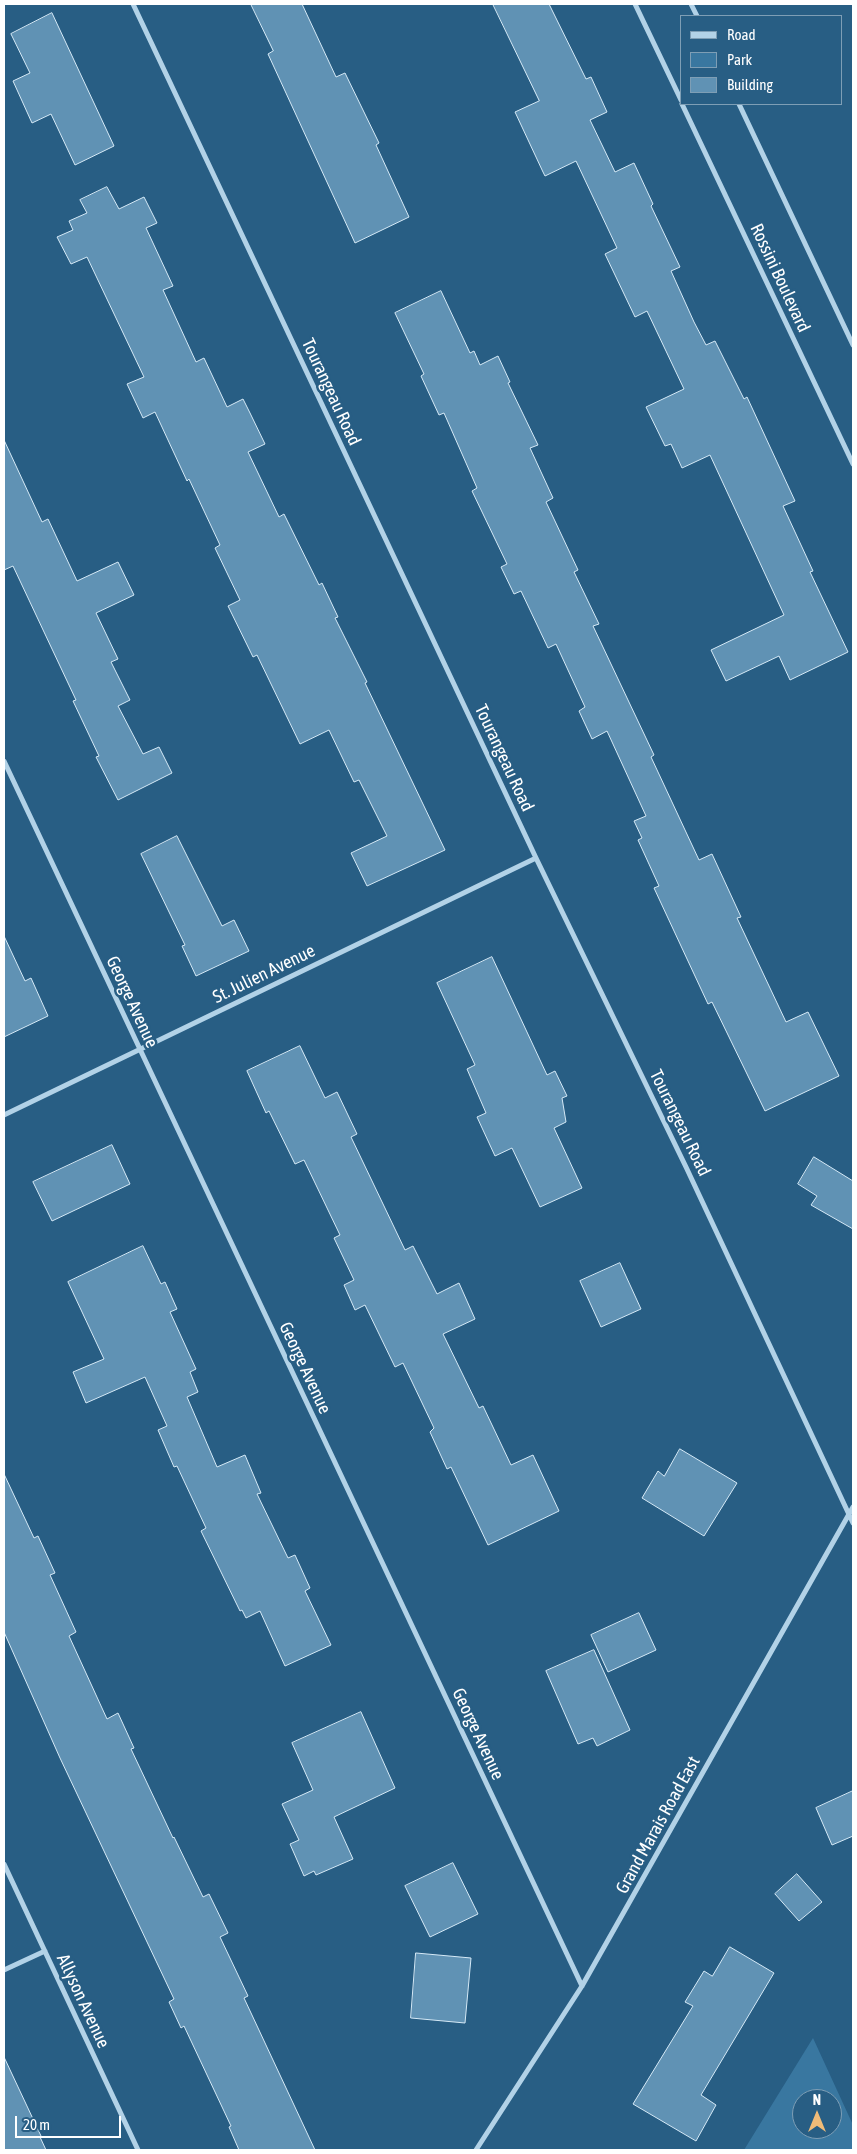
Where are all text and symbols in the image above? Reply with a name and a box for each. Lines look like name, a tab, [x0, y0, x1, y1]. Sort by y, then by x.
legend	[680, 15, 842, 105]
text: Road	[727, 26, 756, 43]
text: Park	[727, 51, 752, 68]
text: Building	[727, 76, 773, 93]
street label: Rossini Boulevard	[745, 220, 815, 336]
street label: Tourangeau Road	[297, 335, 365, 449]
street label: Tourangeau Road	[470, 701, 538, 815]
street label: St. Julien Avenue	[209, 940, 319, 1008]
street label: George Avenue	[101, 953, 163, 1051]
street label: Tourangeau Road	[645, 1066, 715, 1180]
street label: George Avenue	[274, 1319, 336, 1417]
street label: George Avenue	[447, 1685, 509, 1783]
street label: Grand Marais Road East	[611, 1753, 705, 1897]
street label: Allyson Avenue	[52, 1950, 114, 2052]
north arrow	[792, 2089, 842, 2139]
text: N	[813, 2092, 821, 2108]
scale bar	[18, 2106, 124, 2138]
text: 20 m	[23, 2116, 50, 2133]

